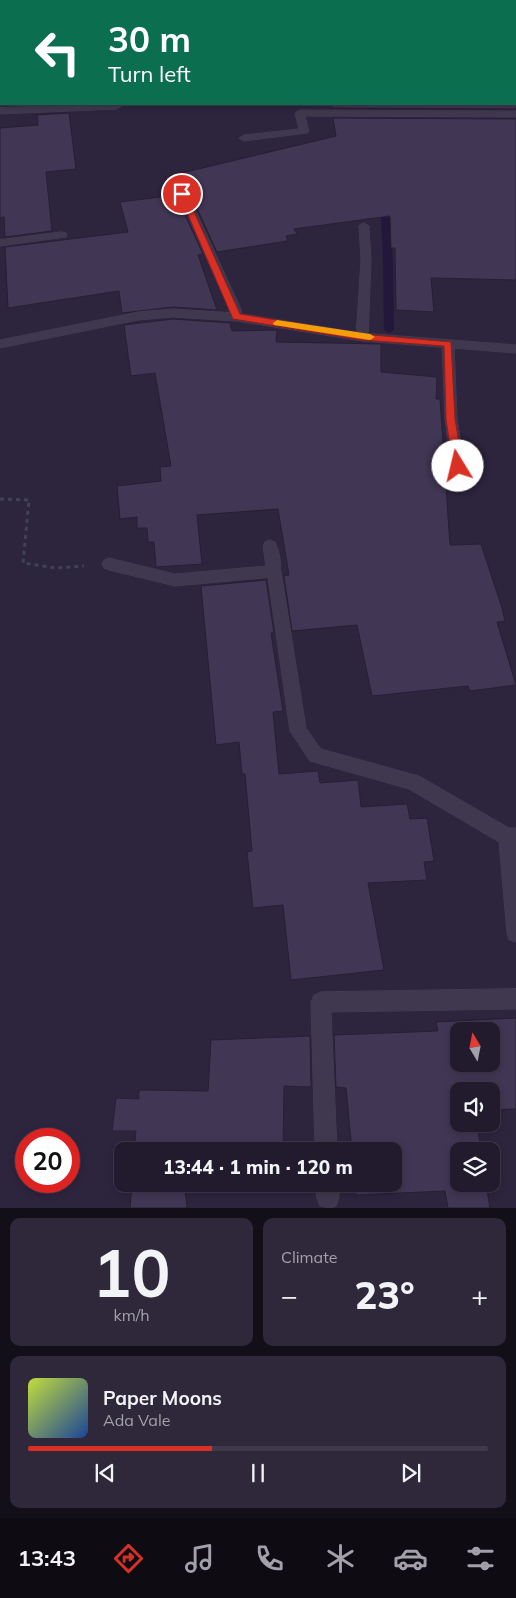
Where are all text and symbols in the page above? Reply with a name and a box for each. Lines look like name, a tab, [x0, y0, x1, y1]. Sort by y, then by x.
text: 30 m	[108, 17, 191, 61]
icon: left	[25, 20, 90, 85]
text: Turn left	[108, 60, 191, 88]
pin	[161, 173, 203, 215]
icon: arrive	[168, 180, 196, 208]
position arrow	[431, 439, 483, 491]
north arrow	[450, 1022, 500, 1072]
map controls	[450, 1022, 500, 1192]
button: sound	[450, 1082, 500, 1132]
speed limit sign: 20	[15, 1128, 80, 1193]
button: layers	[450, 1142, 500, 1192]
text: 13:44 · 1 min · 120 m	[163, 1155, 353, 1179]
text: 10	[92, 1232, 171, 1313]
text: Climate	[281, 1247, 337, 1267]
text: 23°	[354, 1271, 415, 1319]
text: −	[281, 1278, 298, 1313]
text: +	[471, 1278, 488, 1313]
text: km/h	[113, 1305, 150, 1325]
text: Paper Moons	[103, 1386, 222, 1410]
text: Ada Vale	[103, 1410, 170, 1430]
icon: previous	[91, 1459, 119, 1487]
icon: pause	[244, 1459, 272, 1487]
icon: next	[397, 1459, 425, 1487]
icon: directions	[111, 1541, 146, 1576]
icon: music	[182, 1541, 217, 1576]
icon: phone	[252, 1541, 287, 1576]
icon: climate	[323, 1541, 358, 1576]
icon: car	[393, 1541, 428, 1576]
icon: filters	[463, 1541, 498, 1576]
text: 13:43	[18, 1544, 76, 1572]

